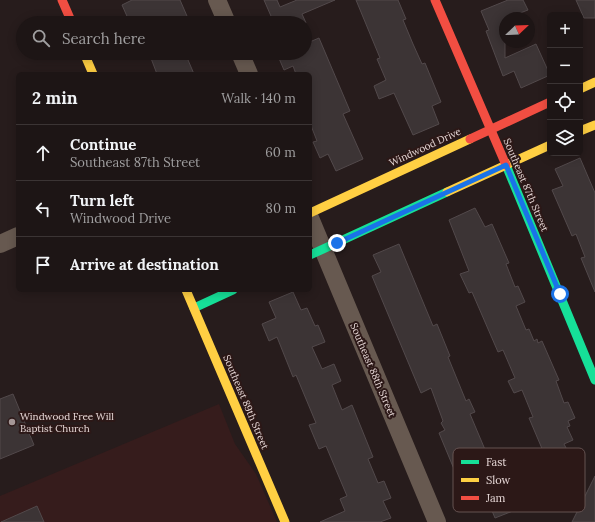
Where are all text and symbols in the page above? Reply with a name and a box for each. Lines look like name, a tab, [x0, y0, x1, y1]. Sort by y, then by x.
north arrow	[499, 12, 535, 48]
map controls	[547, 12, 583, 156]
button: +	[547, 12, 583, 48]
search box	[16, 16, 312, 60]
icon: search	[30, 27, 52, 49]
text: Search here	[62, 29, 145, 48]
button: −	[547, 48, 583, 84]
button: locate	[547, 84, 583, 120]
text: 2 min	[32, 87, 78, 109]
text: Walk · 140 m	[221, 90, 296, 107]
button: layers	[547, 120, 583, 156]
street label: Windwood Drive	[387, 124, 464, 169]
text: Continue	[70, 135, 136, 154]
street label: Southeast 87th Street	[500, 136, 552, 234]
icon: ahead	[32, 142, 54, 164]
text: 60 m	[265, 144, 296, 161]
text: Southeast 87th Street	[70, 154, 200, 171]
text: Turn left	[70, 191, 134, 210]
icon: left	[32, 198, 54, 220]
text: 80 m	[266, 200, 296, 217]
text: Windwood Drive	[70, 210, 171, 227]
route end	[328, 234, 346, 252]
icon: arrive	[32, 254, 54, 276]
text: Arrive at destination	[70, 255, 219, 274]
route start	[551, 285, 569, 303]
street label: Southeast 88th Street	[347, 321, 399, 419]
street label: Southeast 89th Street	[220, 353, 272, 451]
place label: Windwood Free Will Baptist Church	[20, 410, 114, 435]
marker: Windwood Free Will Baptist Church	[7, 417, 17, 427]
legend	[453, 448, 585, 512]
text: Fast	[486, 455, 507, 469]
text: Slow	[486, 473, 511, 487]
text: Jam	[485, 491, 506, 505]

